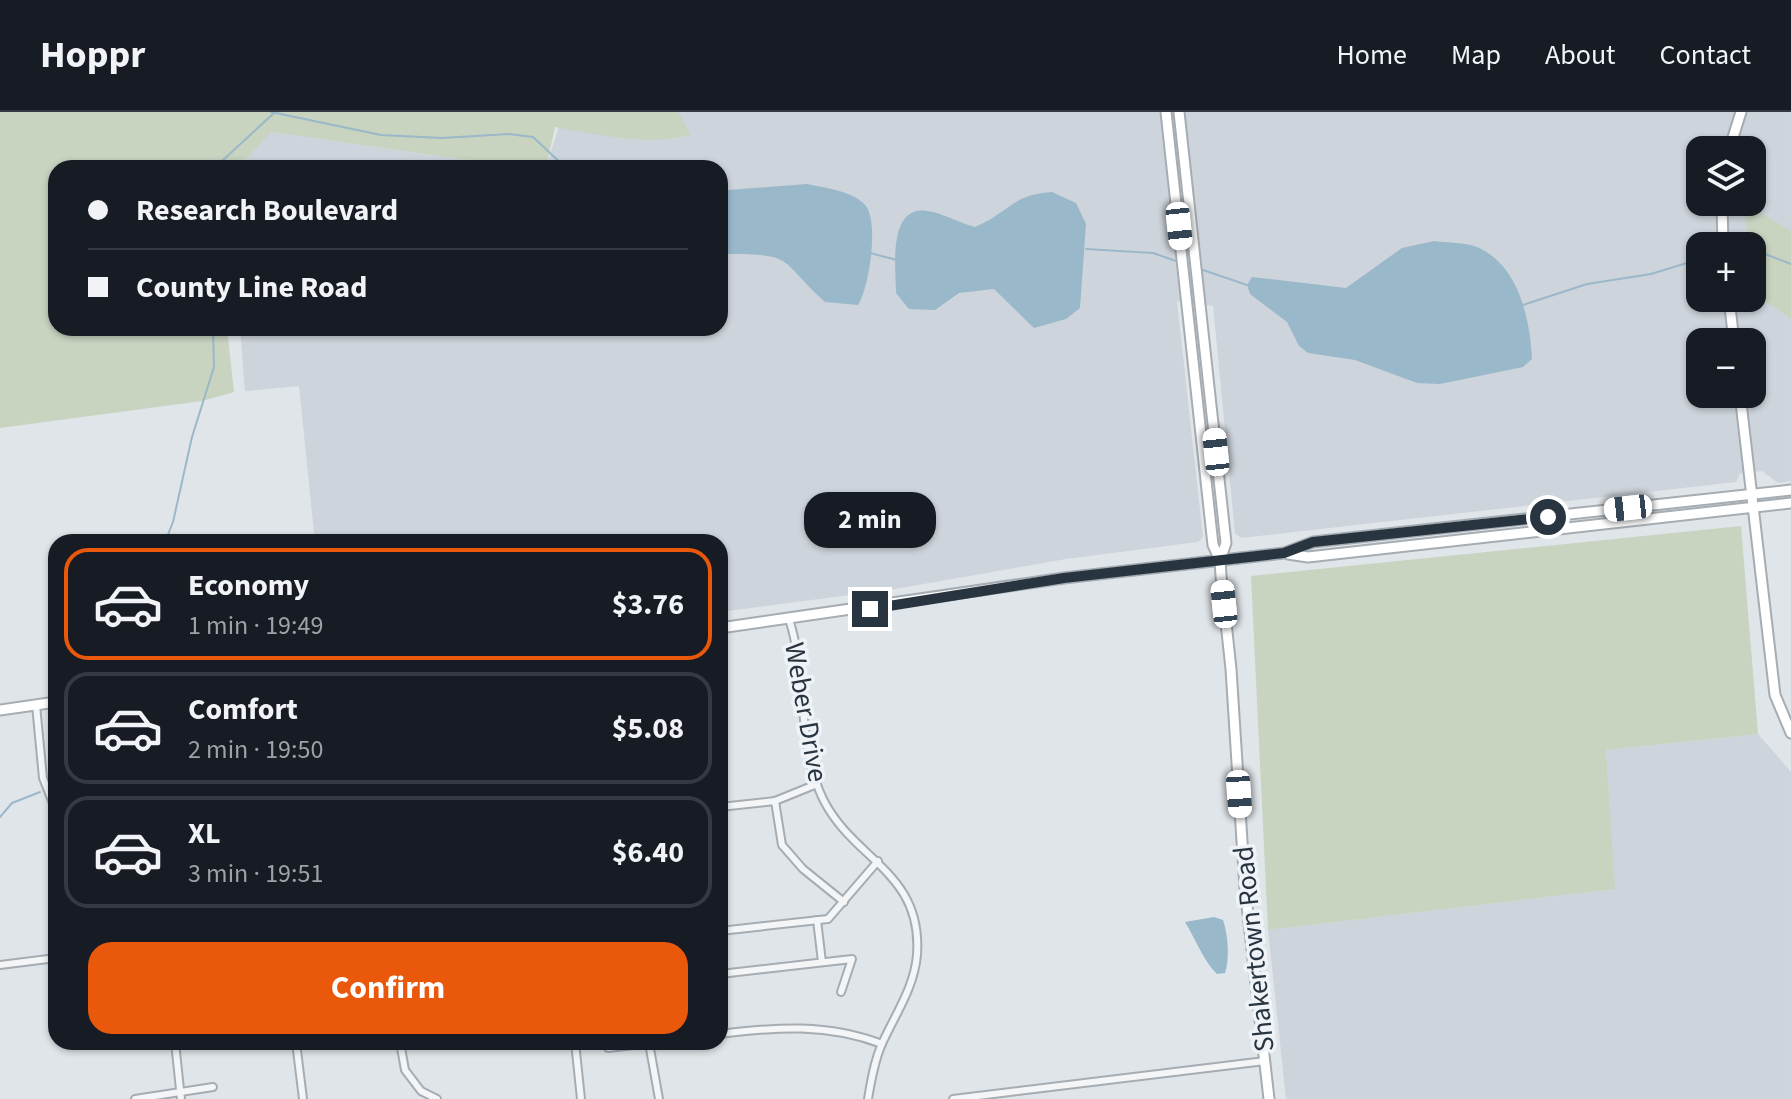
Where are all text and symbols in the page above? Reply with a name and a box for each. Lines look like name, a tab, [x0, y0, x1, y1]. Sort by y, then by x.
text: Hoppr	[40, 28, 145, 82]
text: Home	[1336, 35, 1407, 75]
text: Map	[1451, 35, 1501, 75]
text: About	[1545, 35, 1616, 75]
text: Contact	[1660, 35, 1751, 75]
map controls	[1686, 136, 1766, 408]
button: layers	[1686, 136, 1766, 216]
text: Research Boulevard	[136, 189, 398, 232]
car	[1165, 201, 1193, 251]
button: +	[1686, 232, 1766, 312]
text: County Line Road	[136, 266, 367, 309]
button: −	[1686, 328, 1766, 408]
car	[1202, 427, 1230, 477]
callout: 2 min	[804, 493, 936, 549]
car	[1603, 494, 1653, 522]
route start	[1530, 499, 1566, 535]
text: 2 min	[838, 501, 902, 538]
text: Economy	[188, 564, 309, 607]
icon: car	[92, 568, 164, 640]
car	[1210, 579, 1238, 629]
text: $3.76	[612, 583, 684, 626]
route end	[852, 591, 888, 627]
text: 1 min · 19:49	[188, 607, 323, 644]
street label: Weber Drive	[774, 639, 838, 785]
text: Comfort	[188, 688, 298, 731]
icon: car	[92, 692, 164, 764]
text: $5.08	[612, 707, 684, 750]
text: 2 min · 19:50	[188, 731, 323, 768]
car	[1225, 769, 1253, 819]
text: XL	[188, 812, 221, 855]
icon: car	[92, 816, 164, 888]
text: $6.40	[612, 831, 684, 874]
street label: Shakertown Road	[1223, 844, 1285, 1054]
text: 3 min · 19:51	[188, 855, 323, 892]
button: Confirm	[88, 942, 688, 1034]

